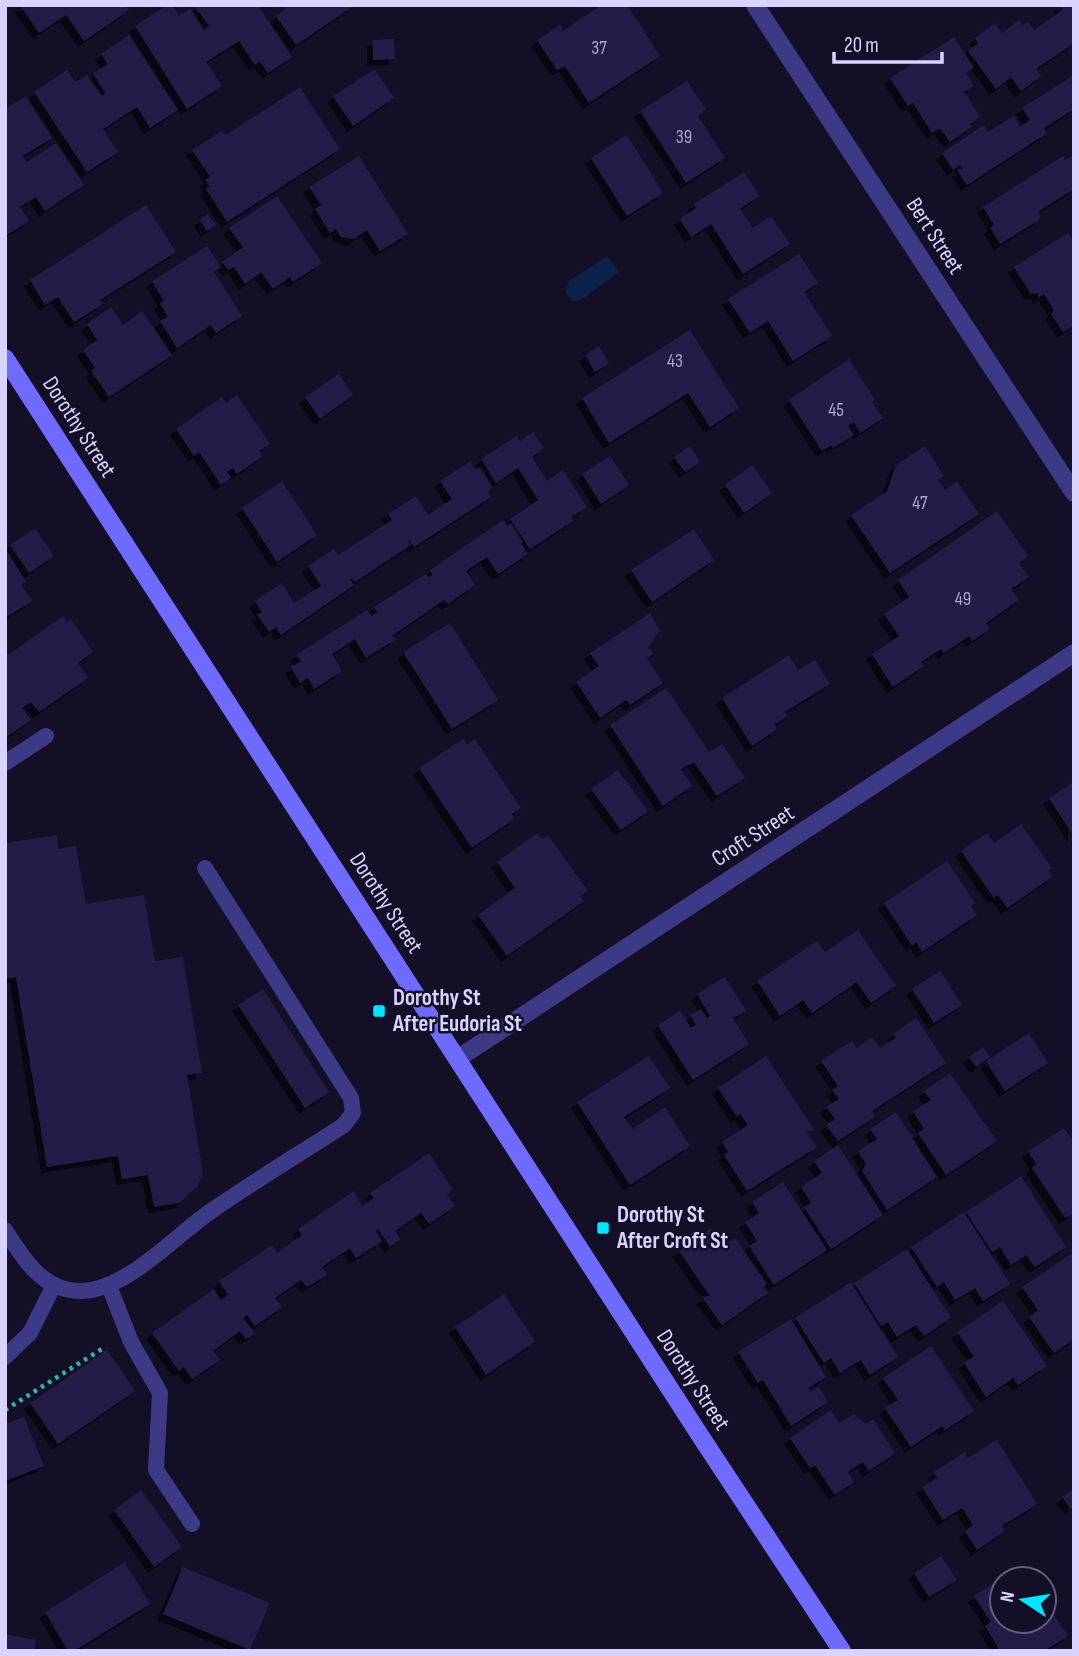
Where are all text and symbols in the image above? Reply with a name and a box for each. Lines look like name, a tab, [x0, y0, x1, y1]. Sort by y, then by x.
scale bar	[834, 21, 942, 65]
text: 20 m	[844, 33, 879, 58]
house number: 37	[591, 37, 607, 60]
house number: 39	[676, 126, 692, 149]
street label: Bert Street	[900, 192, 970, 280]
house number: 43	[667, 350, 683, 373]
street label: Dorothy Street	[36, 371, 122, 483]
house number: 45	[828, 399, 844, 422]
house number: 47	[912, 492, 928, 515]
house number: 49	[955, 588, 971, 611]
street label: Croft Street	[707, 799, 799, 873]
street label: Dorothy Street	[343, 847, 429, 959]
place label: Dorothy St After Eudoria St	[392, 984, 522, 1038]
marker: Dorothy St After Eudoria St	[371, 1003, 387, 1019]
place label: Dorothy St After Croft St	[616, 1201, 729, 1255]
marker: Dorothy St After Croft St	[595, 1220, 611, 1236]
street label: Dorothy Street	[650, 1324, 736, 1436]
north arrow	[988, 1565, 1058, 1635]
text: N	[996, 1589, 1020, 1604]

